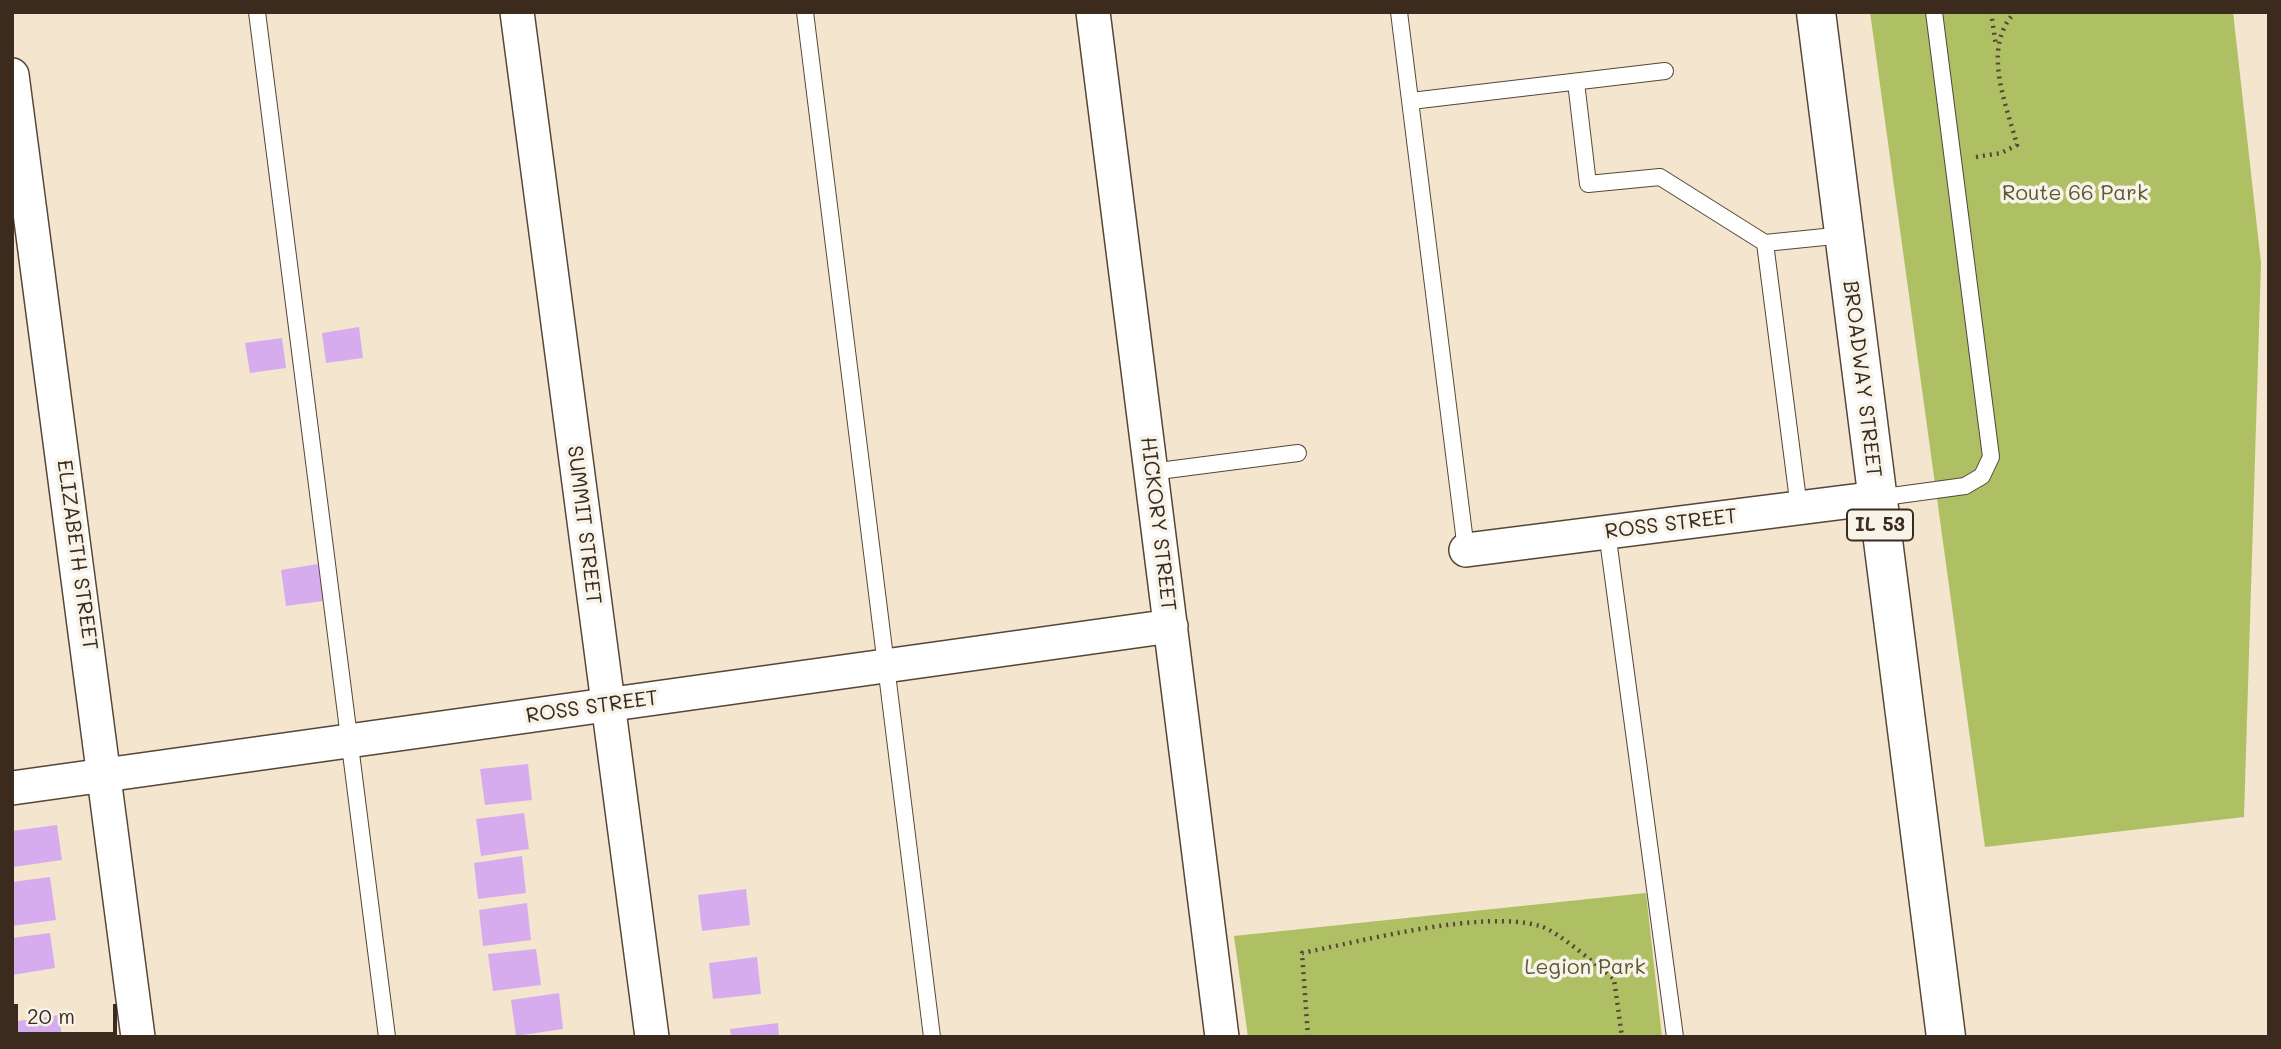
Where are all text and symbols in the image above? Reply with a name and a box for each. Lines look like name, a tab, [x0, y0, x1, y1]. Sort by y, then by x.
park label: Route 66 Park	[2002, 181, 2148, 207]
street label: BROADWAY STREET	[1837, 279, 1887, 479]
street label: HICKORY STREET	[1135, 436, 1181, 612]
street label: SUMMIT STREET	[562, 444, 606, 606]
street label: ELIZABETH STREET	[51, 458, 103, 652]
street label: ROSS STREET	[1603, 503, 1739, 545]
road number: IL 53	[1847, 510, 1913, 540]
street label: ROSS STREET	[524, 685, 660, 729]
park label: Legion Park	[1524, 955, 1646, 981]
scale bar	[18, 990, 121, 1034]
text: 20 m	[27, 1002, 75, 1029]

